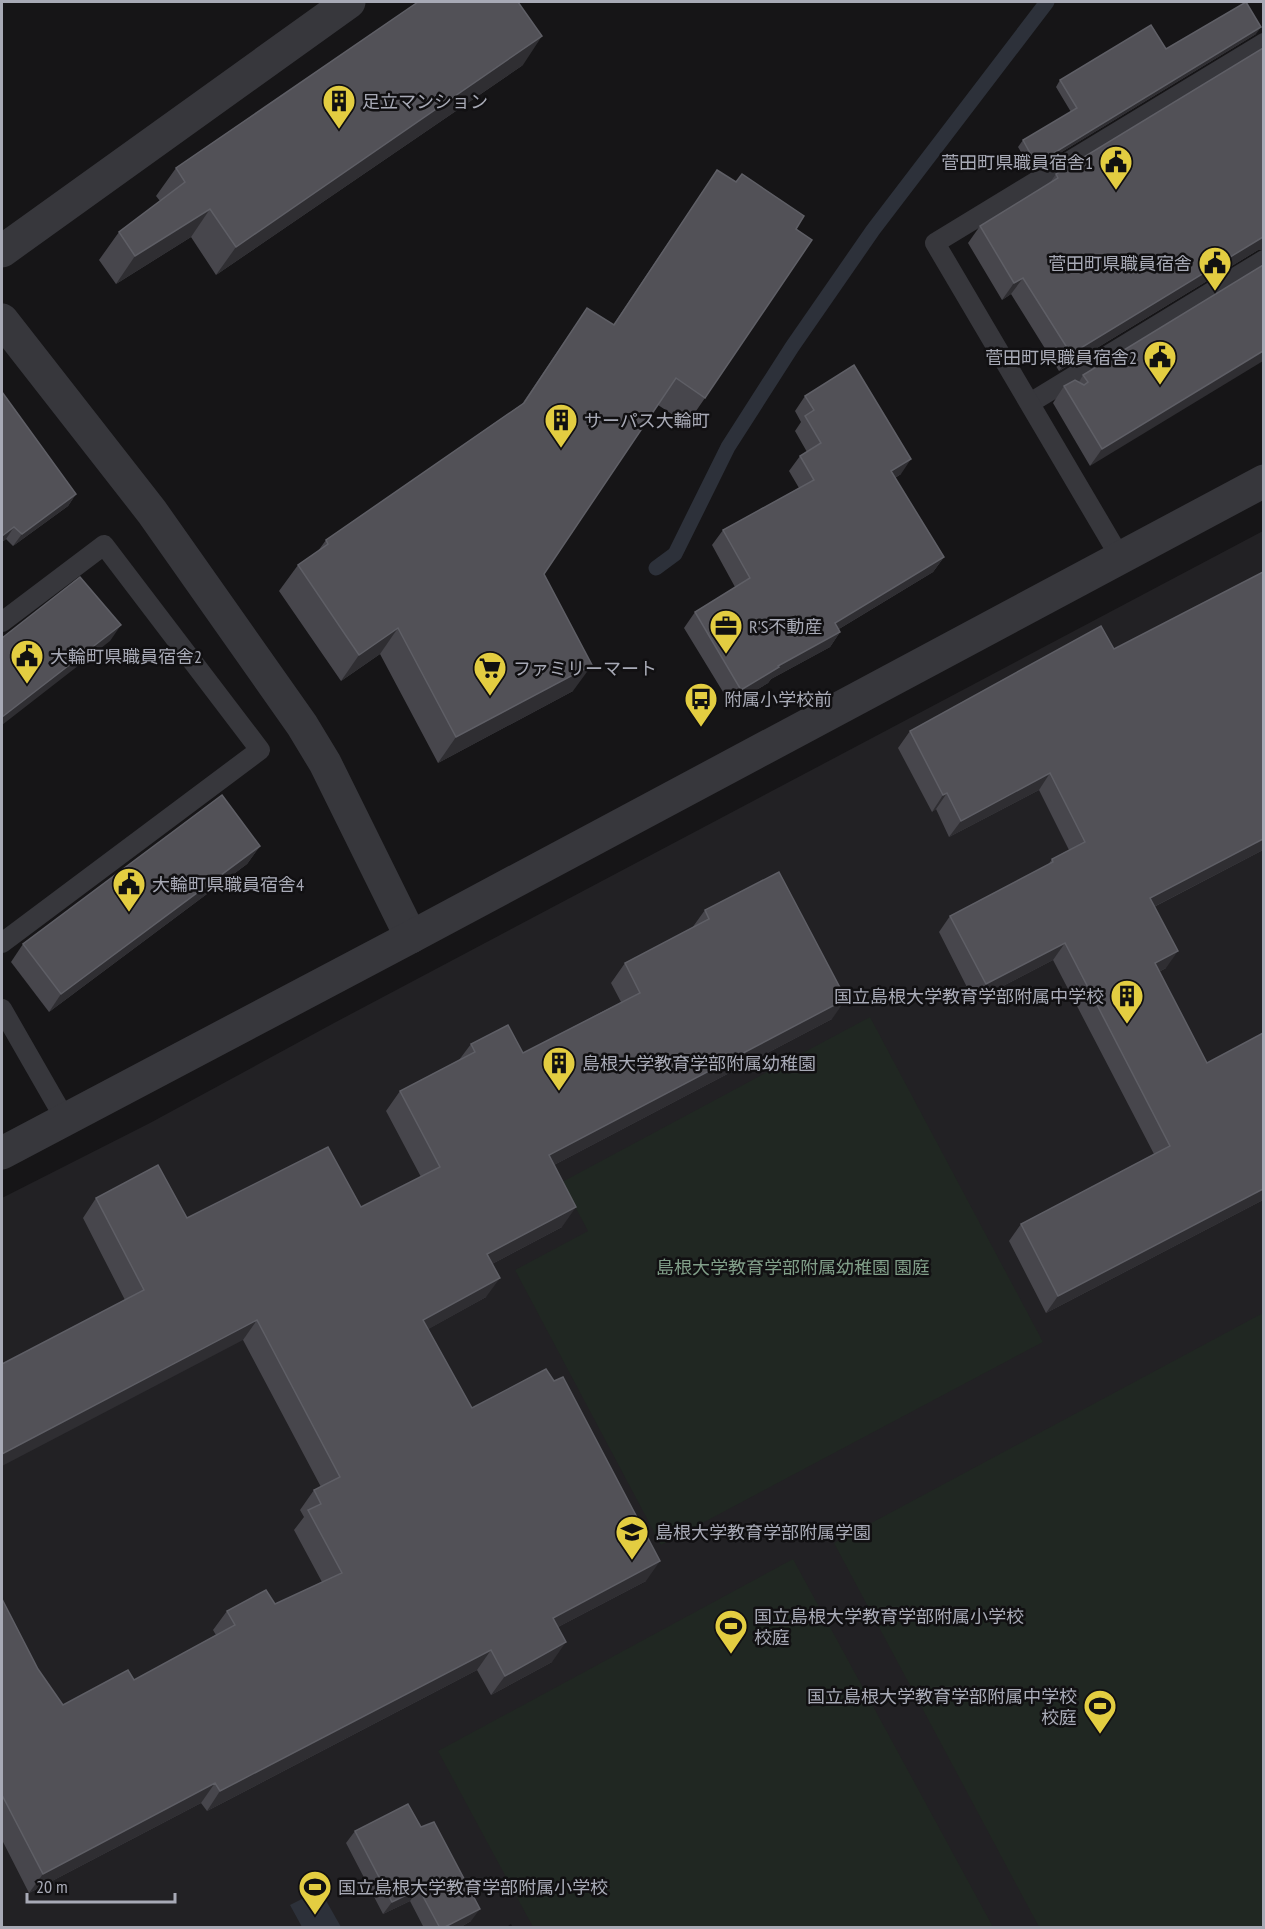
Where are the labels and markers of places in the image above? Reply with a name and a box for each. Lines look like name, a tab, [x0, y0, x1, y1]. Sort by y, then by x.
building icon: 足立マンション	[321, 83, 357, 130]
place label: 足立マンション	[362, 90, 488, 113]
public building icon: 菅田町県職員宿舎1	[1098, 144, 1134, 191]
place label: 菅田町県職員宿舎1	[941, 151, 1093, 174]
public building icon: 菅田町県職員宿舎	[1197, 245, 1233, 292]
place label: 菅田町県職員宿舎	[1048, 252, 1192, 275]
public building icon: 菅田町県職員宿舎2	[1142, 339, 1178, 386]
place label: 菅田町県職員宿舎2	[985, 346, 1137, 369]
building icon: サーパス大輪町	[543, 402, 579, 449]
place label: サーパス大輪町	[584, 409, 710, 432]
office icon: R'S不動産	[708, 608, 744, 655]
place label: R'S不動産	[749, 615, 823, 638]
public building icon: 大輪町県職員宿舎2	[9, 638, 45, 685]
place label: 大輪町県職員宿舎2	[50, 645, 202, 668]
supermarket icon: ファミリーマート	[472, 650, 508, 697]
place label: ファミリーマート	[513, 657, 657, 680]
bus stop icon: 附属小学校前	[683, 681, 719, 728]
place label: 附属小学校前	[724, 688, 832, 711]
public building icon: 大輪町県職員宿舎4	[111, 866, 147, 913]
place label: 大輪町県職員宿舎4	[152, 873, 304, 896]
building icon: 国立島根大学教育学部附属中学校	[1109, 978, 1145, 1025]
place label: 国立島根大学教育学部附属中学校	[834, 985, 1104, 1008]
building icon: 島根大学教育学部附属幼稚園	[541, 1045, 577, 1092]
place label: 島根大学教育学部附属幼稚園	[582, 1052, 816, 1075]
school or university icon: 島根大学教育学部附属学園	[614, 1514, 650, 1561]
place label: 島根大学教育学部附属学園	[655, 1521, 871, 1544]
place label: 国立島根大学教育学部附属小学校 校庭	[754, 1605, 1024, 1649]
sports icon: 国立島根大学教育学部附属小学校 校庭	[713, 1608, 749, 1655]
place label: 国立島根大学教育学部附属中学校 校庭	[807, 1685, 1077, 1729]
sports icon: 国立島根大学教育学部附属中学校 校庭	[1082, 1688, 1118, 1735]
sports icon: 国立島根大学教育学部附属小学校	[297, 1869, 333, 1916]
place label: 国立島根大学教育学部附属小学校	[338, 1876, 608, 1899]

